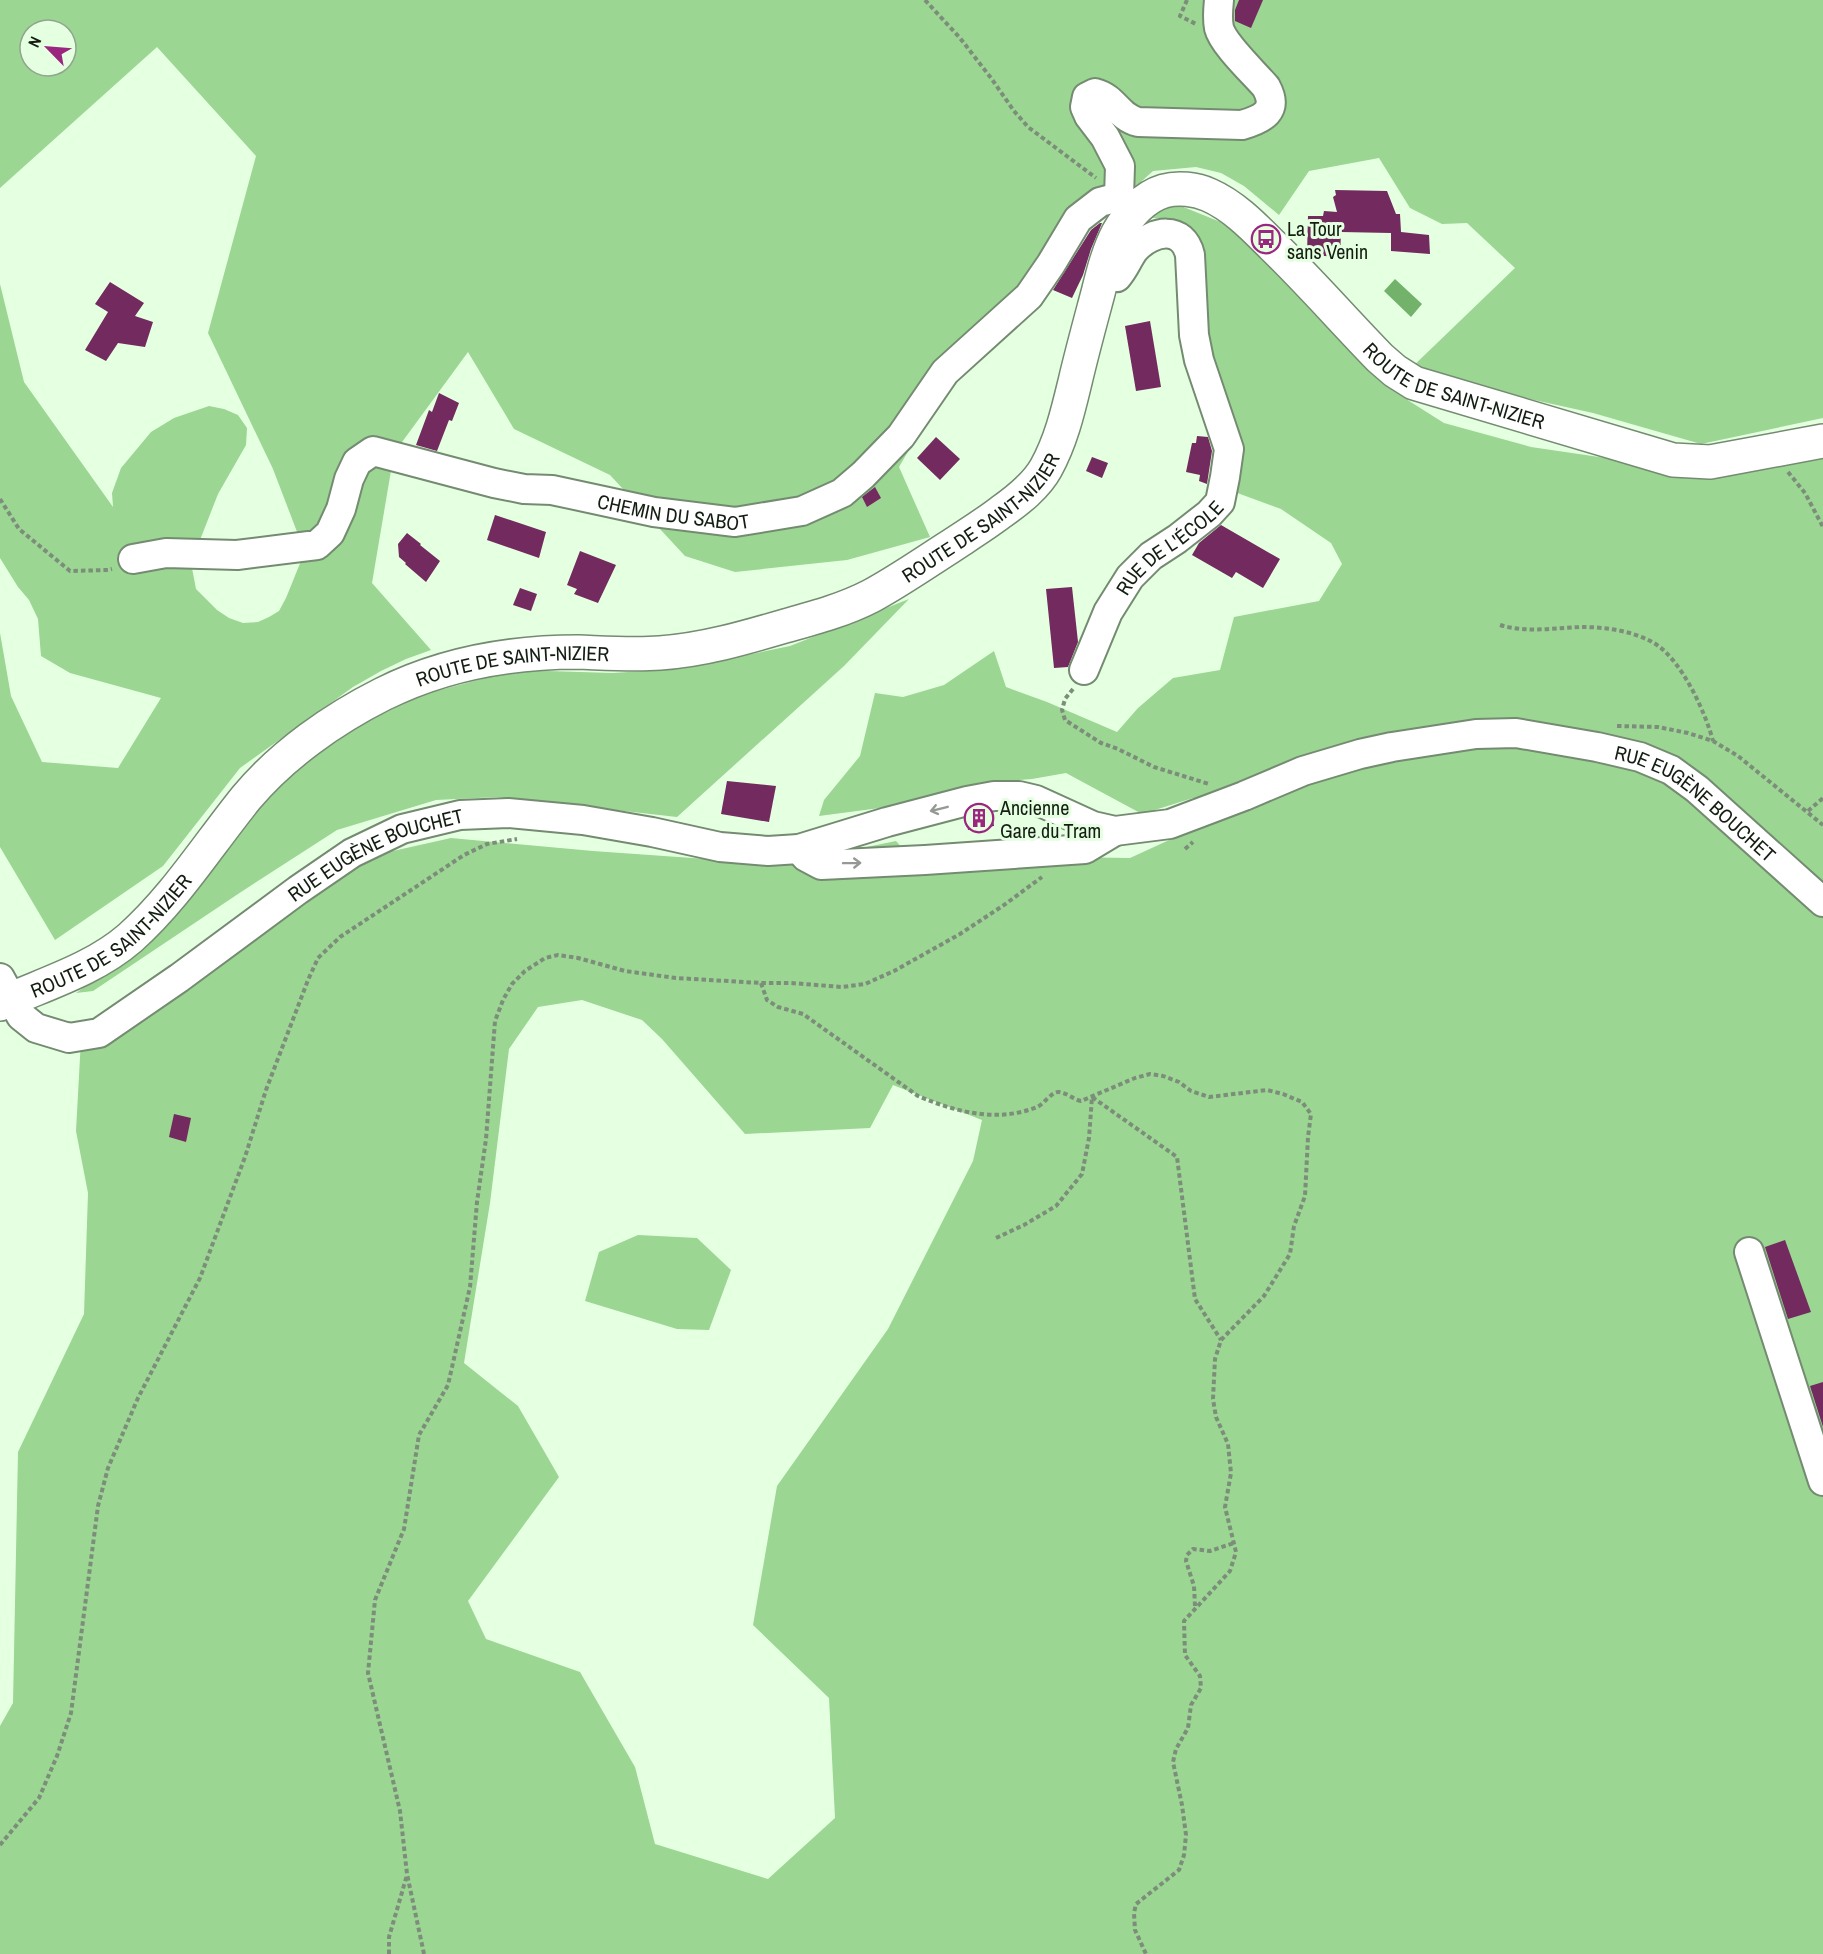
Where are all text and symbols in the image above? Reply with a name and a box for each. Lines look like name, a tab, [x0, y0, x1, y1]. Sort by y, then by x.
north arrow	[18, 18, 78, 78]
text: N	[22, 33, 46, 51]
place label: La Tour sans Venin	[1287, 215, 1368, 265]
bus stop icon: La Tour sans Venin	[1250, 223, 1282, 255]
street label: ROUTE DE SAINT-NIZIER	[1358, 336, 1548, 435]
street label: ROUTE DE SAINT-NIZIER	[896, 448, 1065, 588]
street label: CHEMIN DU SABOT	[595, 487, 751, 536]
street label: RUE DE L'ÉCOLE	[1109, 494, 1229, 600]
street label: ROUTE DE SAINT-NIZIER	[412, 638, 610, 692]
street label: RUE EUGÈNE BOUCHET	[1612, 738, 1782, 867]
place label: Ancienne Gare du Tram	[999, 794, 1101, 844]
street label: RUE EUGÈNE BOUCHET	[282, 801, 466, 907]
building icon: Ancienne Gare du Tram	[963, 802, 995, 834]
one-way arrow	[930, 803, 949, 815]
one-way arrow	[841, 857, 861, 868]
street label: ROUTE DE SAINT-NIZIER	[26, 868, 197, 1003]

